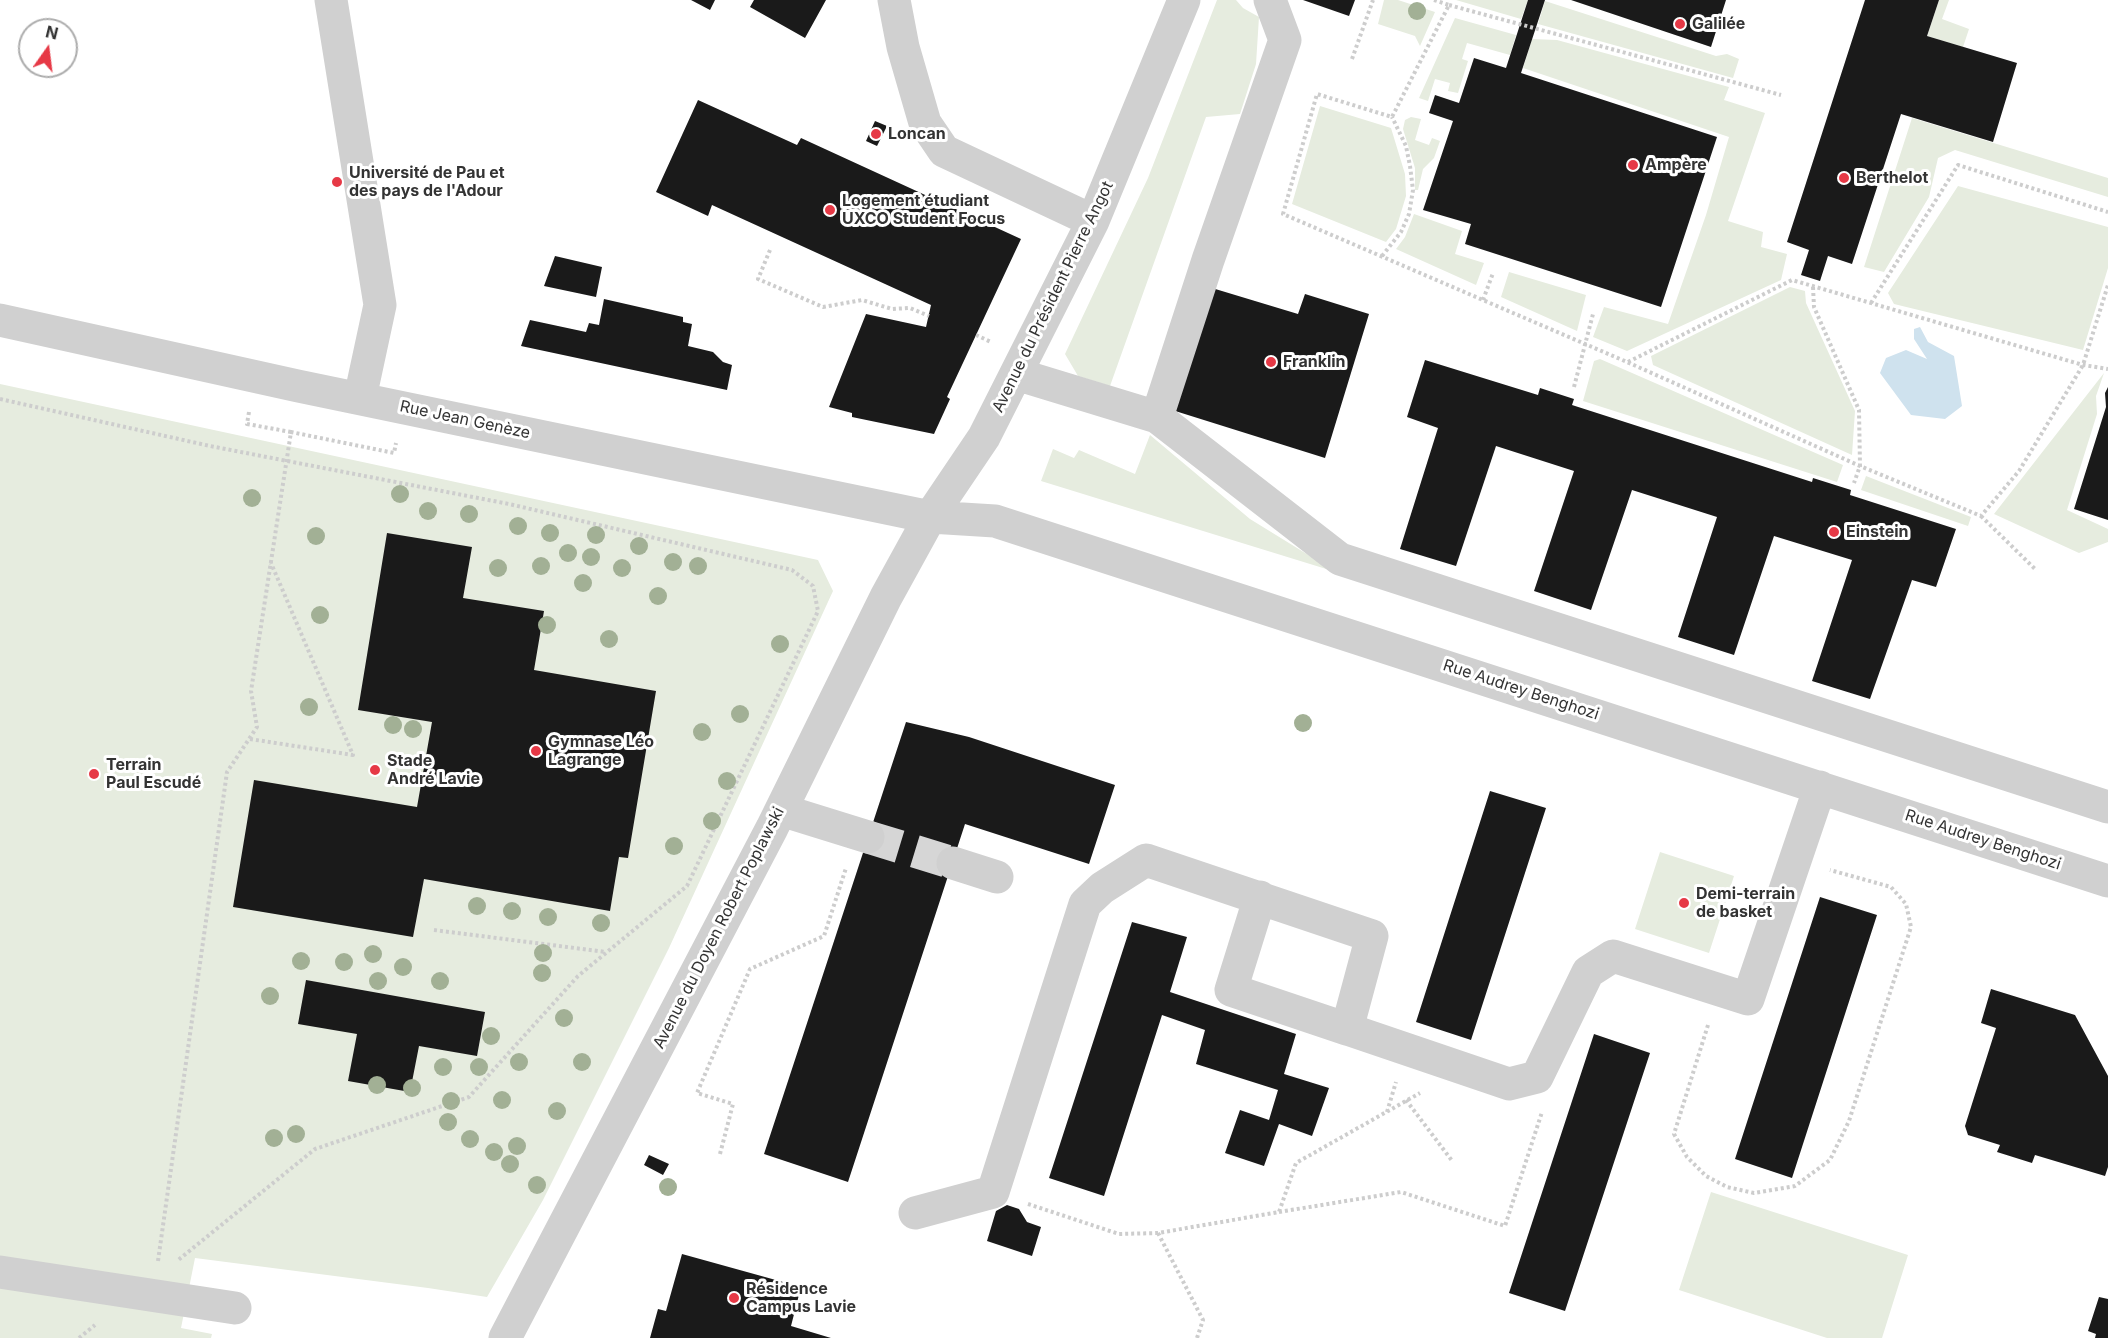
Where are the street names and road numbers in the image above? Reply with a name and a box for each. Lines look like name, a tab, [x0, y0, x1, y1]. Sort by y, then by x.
street label: Avenue du Président Pierre Angot	[989, 178, 1117, 416]
street label: Rue Jean Genèze	[398, 397, 532, 443]
street label: Rue Audrey Benghozi	[1441, 656, 1601, 724]
street label: Avenue du Doyen Robert Poplawski	[649, 804, 789, 1052]
street label: Rue Audrey Benghozi	[1903, 806, 2063, 874]

